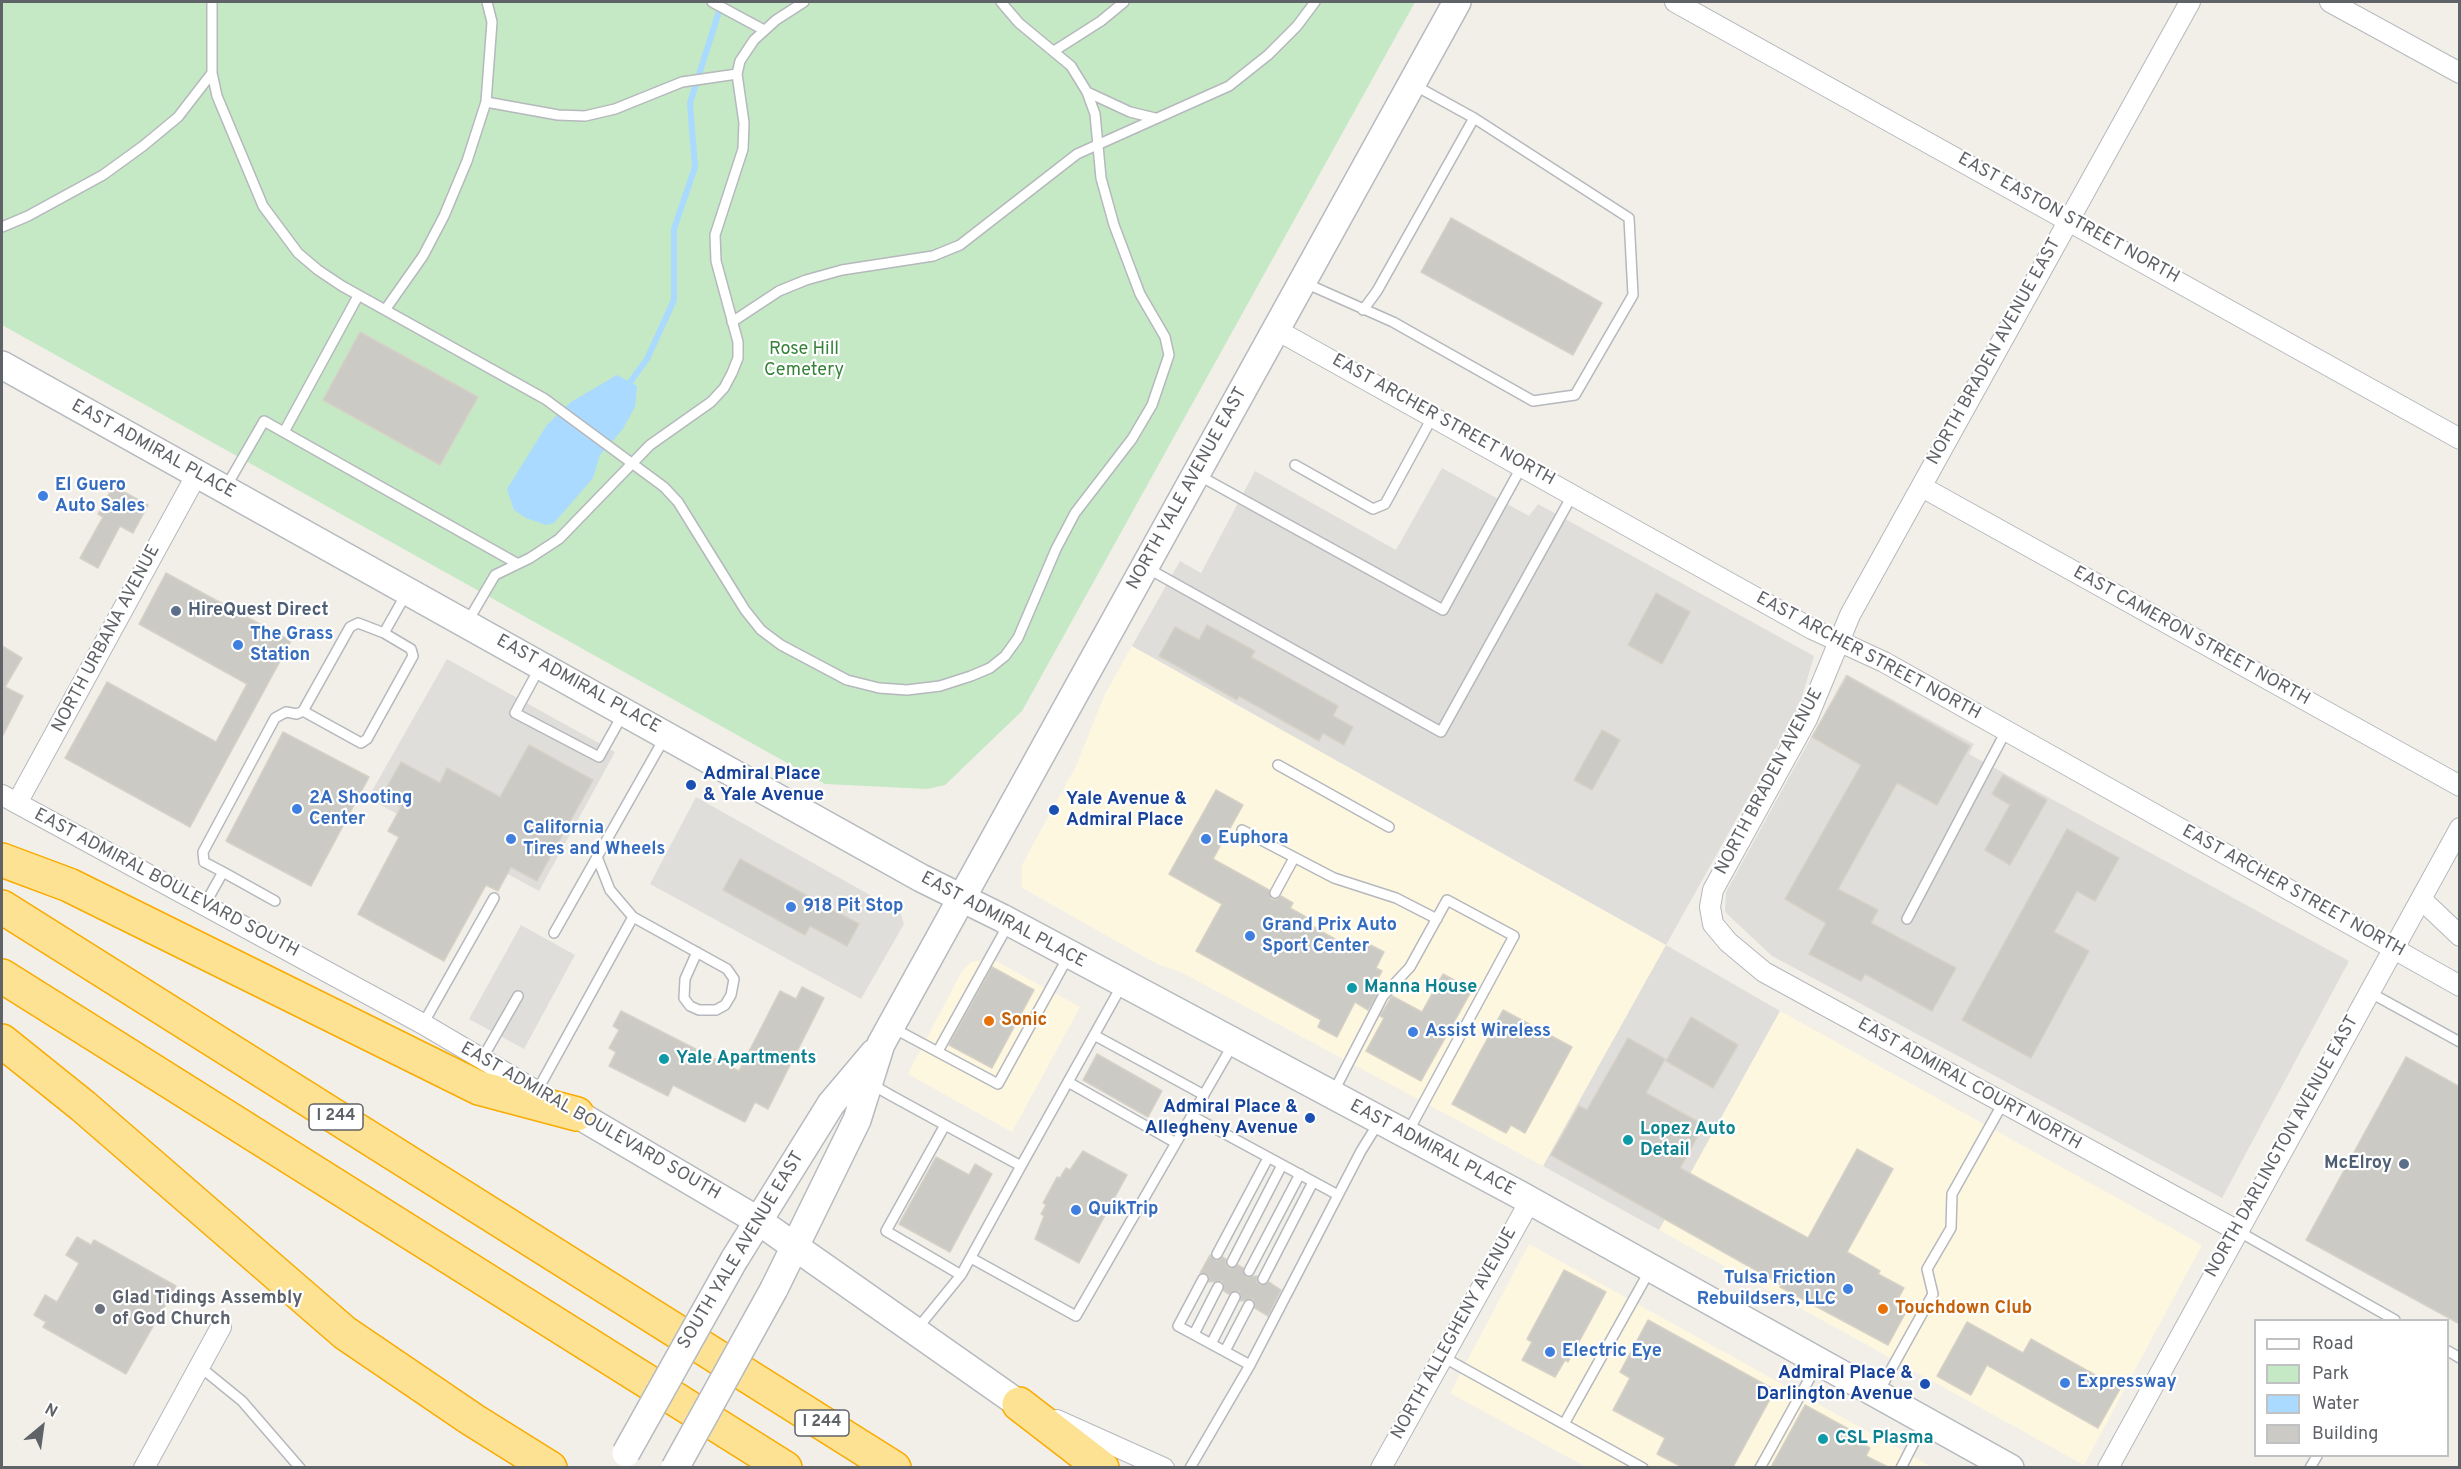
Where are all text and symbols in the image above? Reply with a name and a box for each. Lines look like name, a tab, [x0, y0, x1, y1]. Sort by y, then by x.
street label: EAST EASTON STREET NORTH	[1953, 149, 2183, 289]
street label: NORTH BRADEN AVENUE EAST	[1923, 235, 2067, 469]
park label: Rose Hill Cemetery	[764, 339, 844, 382]
street label: EAST ARCHER STREET NORTH	[1328, 351, 1558, 491]
street label: NORTH YALE AVENUE EAST	[1123, 384, 1253, 594]
street label: EAST ADMIRAL PLACE	[67, 396, 239, 504]
place label: El Guero Auto Sales	[55, 475, 145, 518]
marker: El Guero Auto Sales	[36, 489, 50, 503]
street label: NORTH URBANA AVENUE	[48, 541, 166, 737]
street label: EAST CAMERON STREET NORTH	[2069, 563, 2313, 711]
street label: EAST ARCHER STREET NORTH	[1752, 588, 1984, 726]
place label: HireQuest Direct	[188, 600, 328, 622]
marker: HireQuest Direct	[169, 604, 183, 618]
place label: The Grass Station	[250, 624, 333, 666]
street label: EAST ADMIRAL PLACE	[492, 631, 664, 739]
marker: The Grass Station	[231, 638, 245, 652]
street label: NORTH BRADEN AVENUE	[1712, 685, 1828, 879]
place label: Admiral Place & Yale Avenue	[703, 764, 824, 806]
marker: Admiral Place & Yale Avenue	[684, 778, 698, 792]
place label: 2A Shooting Center	[309, 788, 412, 830]
place label: Yale Avenue & Admiral Place	[1066, 789, 1187, 832]
marker: 2A Shooting Center	[290, 802, 304, 816]
marker: Yale Avenue & Admiral Place	[1047, 803, 1061, 817]
street label: EAST ADMIRAL BOULEVARD SOUTH	[30, 805, 302, 963]
place label: California Tires and Wheels	[523, 818, 665, 860]
street label: EAST ARCHER STREET NORTH	[2178, 822, 2408, 962]
place label: Euphora	[1218, 828, 1288, 850]
marker: California Tires and Wheels	[504, 832, 518, 846]
marker: Euphora	[1199, 832, 1213, 846]
street label: EAST ADMIRAL PLACE	[917, 868, 1089, 974]
place label: 918 Pit Stop	[803, 896, 903, 918]
marker: 918 Pit Stop	[784, 900, 798, 914]
place label: Grand Prix Auto Sport Center	[1262, 915, 1397, 958]
marker: Grand Prix Auto Sport Center	[1243, 929, 1257, 943]
place label: Manna House	[1364, 977, 1477, 999]
marker: Manna House	[1345, 981, 1359, 995]
place label: Sonic	[1001, 1010, 1047, 1032]
street label: NORTH DARLINGTON AVENUE EAST	[2202, 1012, 2364, 1282]
marker: Sonic	[982, 1014, 996, 1028]
street label: EAST ADMIRAL COURT NORTH	[1853, 1014, 2085, 1156]
place label: Assist Wireless	[1425, 1021, 1551, 1043]
marker: Assist Wireless	[1406, 1025, 1420, 1039]
street label: EAST ADMIRAL BOULEVARD SOUTH	[456, 1038, 724, 1206]
place label: Yale Apartments	[676, 1048, 816, 1070]
marker: Yale Apartments	[657, 1052, 671, 1066]
street label: EAST ADMIRAL PLACE	[1346, 1096, 1518, 1202]
place label: Admiral Place & Allegheny Avenue	[1145, 1097, 1298, 1140]
road number: I 244	[309, 1104, 363, 1130]
marker: Admiral Place & Allegheny Avenue	[1303, 1111, 1317, 1125]
place label: Lopez Auto Detail	[1640, 1119, 1736, 1162]
marker: Lopez Auto Detail	[1621, 1133, 1635, 1147]
street label: SOUTH YALE AVENUE EAST	[674, 1148, 810, 1354]
place label: McElroy	[2324, 1153, 2392, 1175]
marker: McElroy	[2397, 1157, 2411, 1171]
place label: QuikTrip	[1088, 1199, 1158, 1221]
marker: QuikTrip	[1069, 1203, 1083, 1217]
street label: NORTH ALLEGHENY AVENUE	[1388, 1224, 1522, 1444]
place label: Tulsa Friction Rebuildsers, LLC	[1697, 1268, 1836, 1310]
marker: Tulsa Friction Rebuildsers, LLC	[1841, 1282, 1855, 1296]
place label: Glad Tidings Assembly of God Church	[112, 1288, 302, 1330]
place label: Touchdown Club	[1895, 1298, 2032, 1320]
marker: Glad Tidings Assembly of God Church	[93, 1302, 107, 1316]
marker: Touchdown Club	[1876, 1302, 1890, 1316]
legend	[2254, 1319, 2449, 1457]
text: Road	[2312, 1333, 2354, 1356]
place label: Electric Eye	[1562, 1341, 1662, 1363]
marker: Electric Eye	[1543, 1345, 1557, 1359]
place label: Admiral Place & Darlington Avenue	[1756, 1363, 1913, 1406]
text: Park	[2312, 1363, 2349, 1386]
place label: Expressway	[2077, 1372, 2177, 1394]
marker: Expressway	[2058, 1376, 2072, 1390]
marker: Admiral Place & Darlington Avenue	[1918, 1377, 1932, 1391]
text: Water	[2312, 1393, 2359, 1416]
north arrow	[12, 1397, 72, 1457]
text: N	[41, 1400, 61, 1423]
road number: I 244	[795, 1410, 849, 1436]
text: Building	[2312, 1423, 2378, 1446]
place label: CSL Plasma	[1835, 1428, 1934, 1450]
marker: CSL Plasma	[1816, 1432, 1830, 1446]

